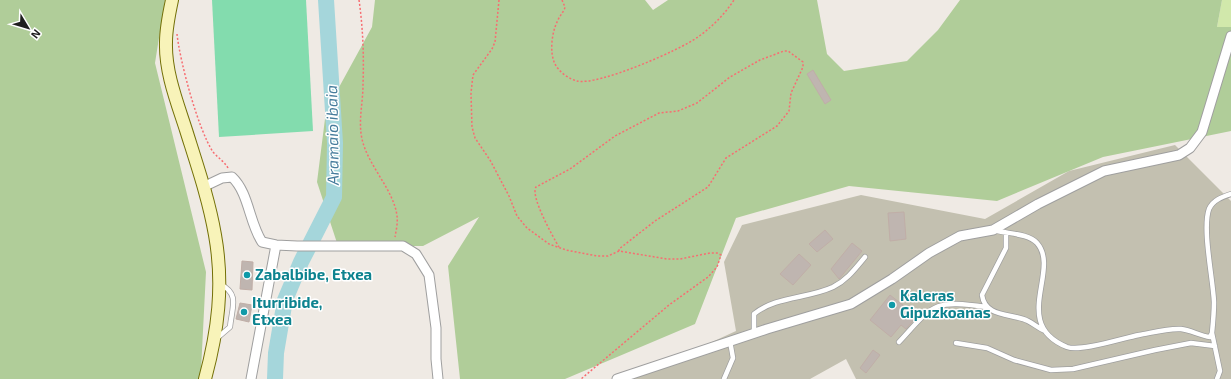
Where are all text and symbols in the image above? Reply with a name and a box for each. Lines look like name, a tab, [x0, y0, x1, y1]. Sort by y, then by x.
north arrow	[8, 8, 48, 48]
text: N	[29, 27, 44, 42]
water label: Aramaio ibaia	[321, 85, 342, 186]
place label: Zabalbibe, Etxea	[255, 265, 372, 283]
marker: Zabalbibe, Etxea	[242, 270, 252, 280]
place label: Kaleras Gipuzkoanas	[900, 286, 991, 321]
place label: Iturribide, Etxea	[252, 293, 322, 328]
marker: Kaleras Gipuzkoanas	[887, 300, 897, 310]
marker: Iturribide, Etxea	[239, 307, 249, 317]

